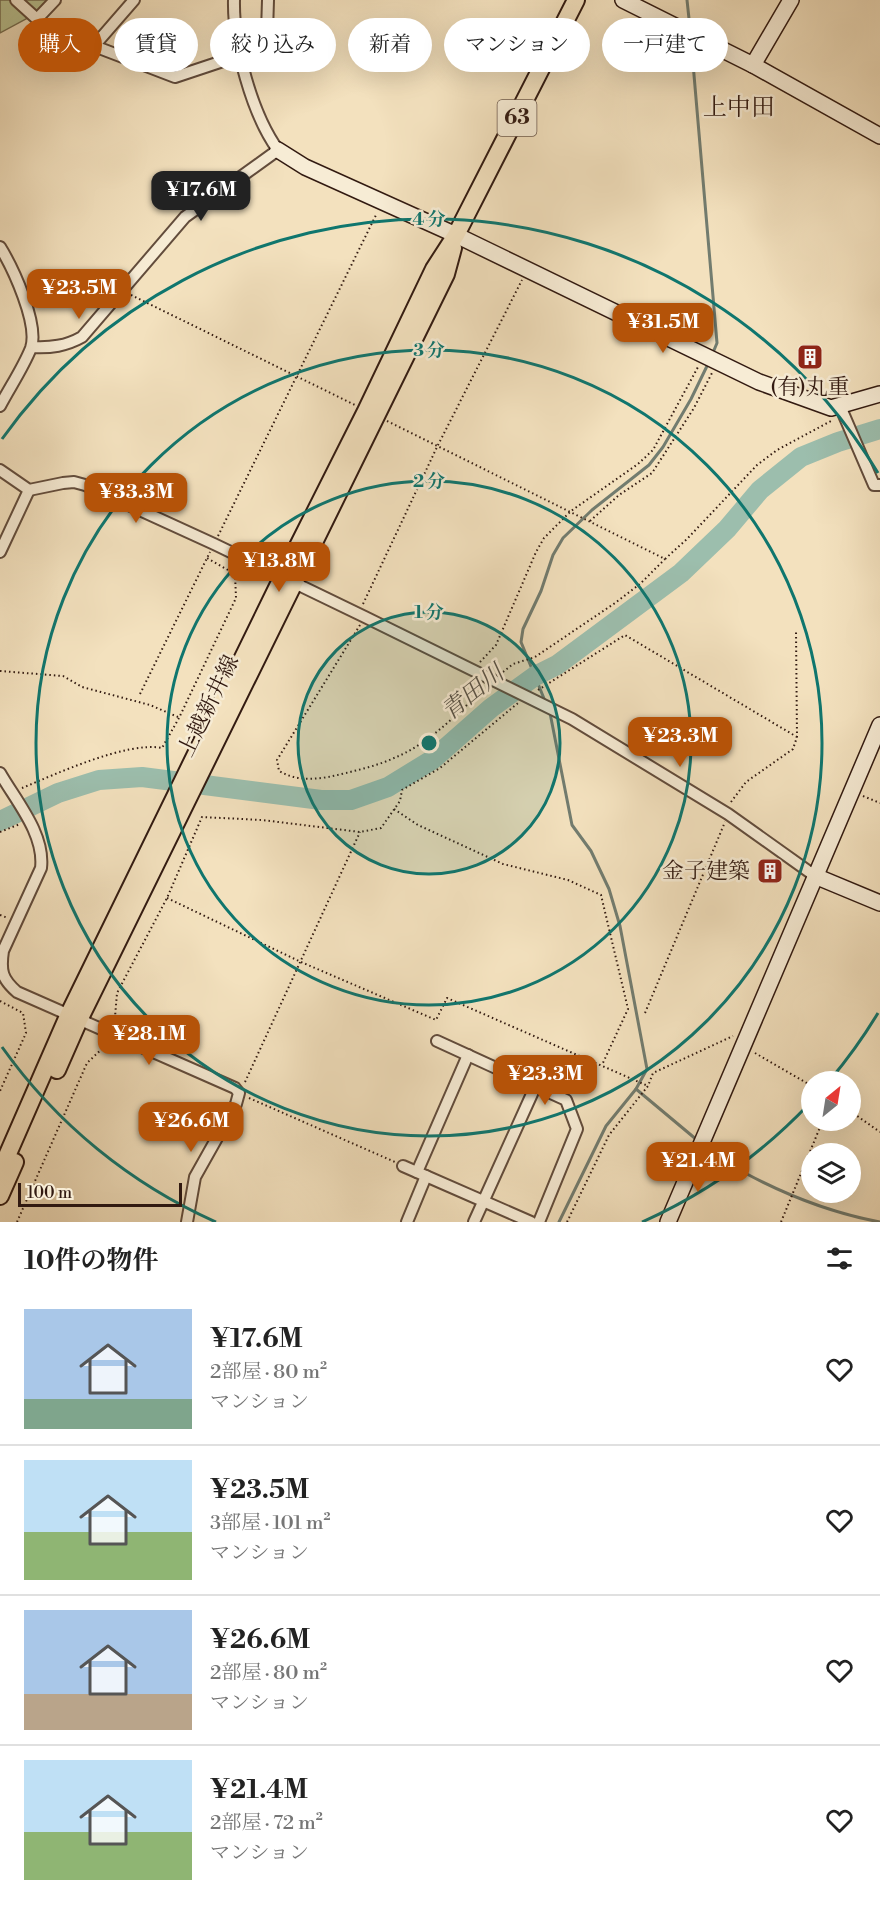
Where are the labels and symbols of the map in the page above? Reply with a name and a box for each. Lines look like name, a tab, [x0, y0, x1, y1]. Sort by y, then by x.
district label: 上中田	[703, 93, 775, 123]
road number: 63	[498, 100, 536, 136]
pin: ¥17.6M	[152, 171, 250, 222]
text: 4 分	[413, 208, 445, 231]
pin: ¥23.5M	[30, 269, 128, 320]
pin: ¥31.5M	[614, 303, 712, 354]
text: 3 分	[413, 339, 445, 362]
building icon: (有)丸重	[795, 342, 825, 372]
place label: (有)丸重	[770, 374, 850, 401]
text: 2 分	[413, 470, 445, 493]
pin: ¥33.3M	[87, 473, 185, 524]
pin: ¥13.8M	[230, 542, 328, 593]
text: 1 分	[414, 601, 444, 624]
street label: 上越新井線	[173, 651, 245, 761]
water label: 青田川	[436, 657, 513, 727]
pin: ¥23.3M	[631, 717, 729, 768]
centre of rings	[419, 733, 439, 753]
building icon: 金子建築	[755, 856, 785, 886]
place label: 金子建築	[662, 858, 750, 885]
pin: ¥28.1M	[100, 1015, 198, 1066]
pin: ¥23.3M	[496, 1055, 594, 1106]
north arrow	[801, 1071, 861, 1131]
pin: ¥26.6M	[142, 1102, 240, 1153]
pin: ¥21.4M	[649, 1142, 747, 1193]
scale bar	[18, 1180, 182, 1208]

